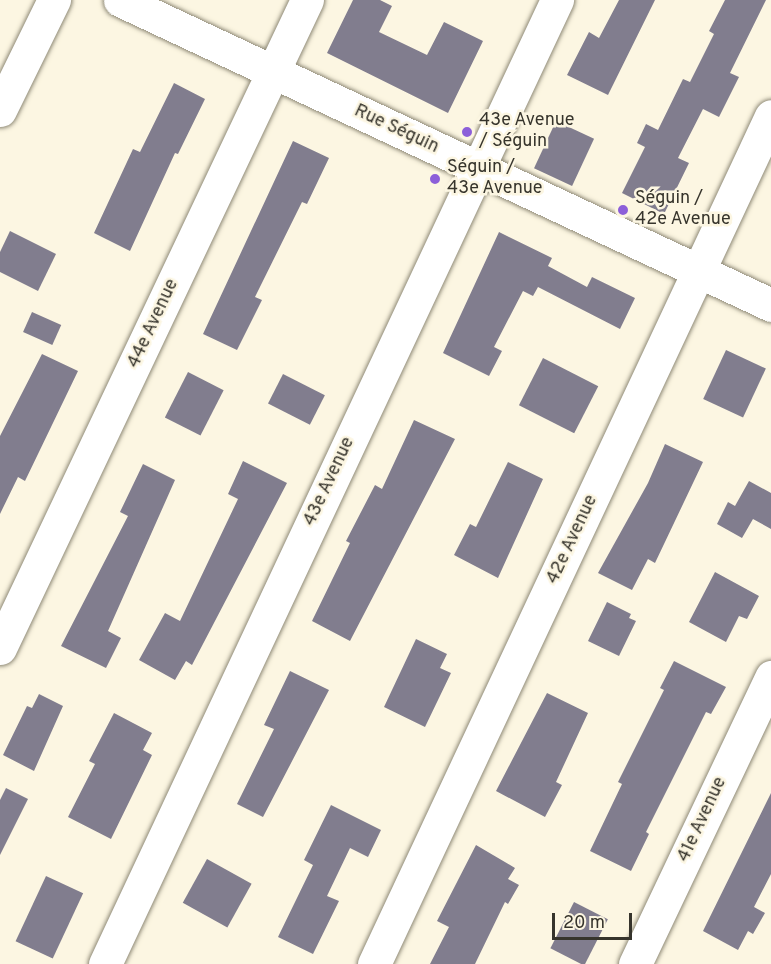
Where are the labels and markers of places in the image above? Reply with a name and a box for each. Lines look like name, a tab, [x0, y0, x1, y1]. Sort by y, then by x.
place label: 43e Avenue / Séguin	[479, 111, 575, 154]
marker: 43e Avenue / Séguin	[460, 125, 474, 139]
place label: Séguin / 43e Avenue	[447, 158, 543, 201]
marker: Séguin / 43e Avenue	[428, 172, 442, 186]
place label: Séguin / 42e Avenue	[635, 189, 731, 232]
marker: Séguin / 42e Avenue	[616, 203, 630, 217]

